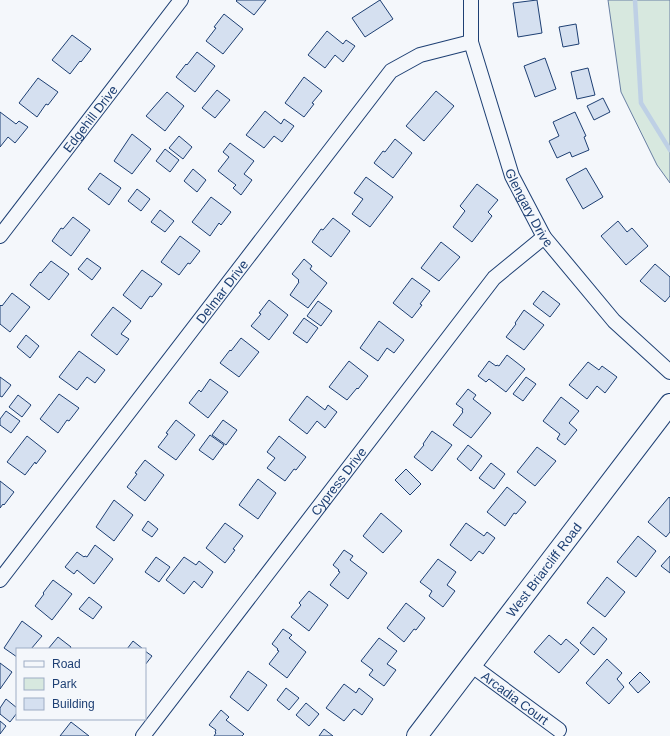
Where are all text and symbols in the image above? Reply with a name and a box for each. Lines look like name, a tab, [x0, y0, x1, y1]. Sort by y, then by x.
street label: Edgehill Drive	[60, 82, 120, 155]
street label: Glengary Drive	[503, 167, 556, 250]
street label: Delmar Drive	[193, 257, 251, 326]
street label: Cypress Drive	[307, 444, 369, 518]
street label: West Briarcliff Road	[503, 520, 584, 620]
legend	[16, 648, 146, 720]
text: Road	[52, 657, 81, 671]
street label: Arcadia Court	[479, 668, 552, 728]
text: Park	[52, 677, 78, 691]
text: Building	[52, 697, 95, 711]

